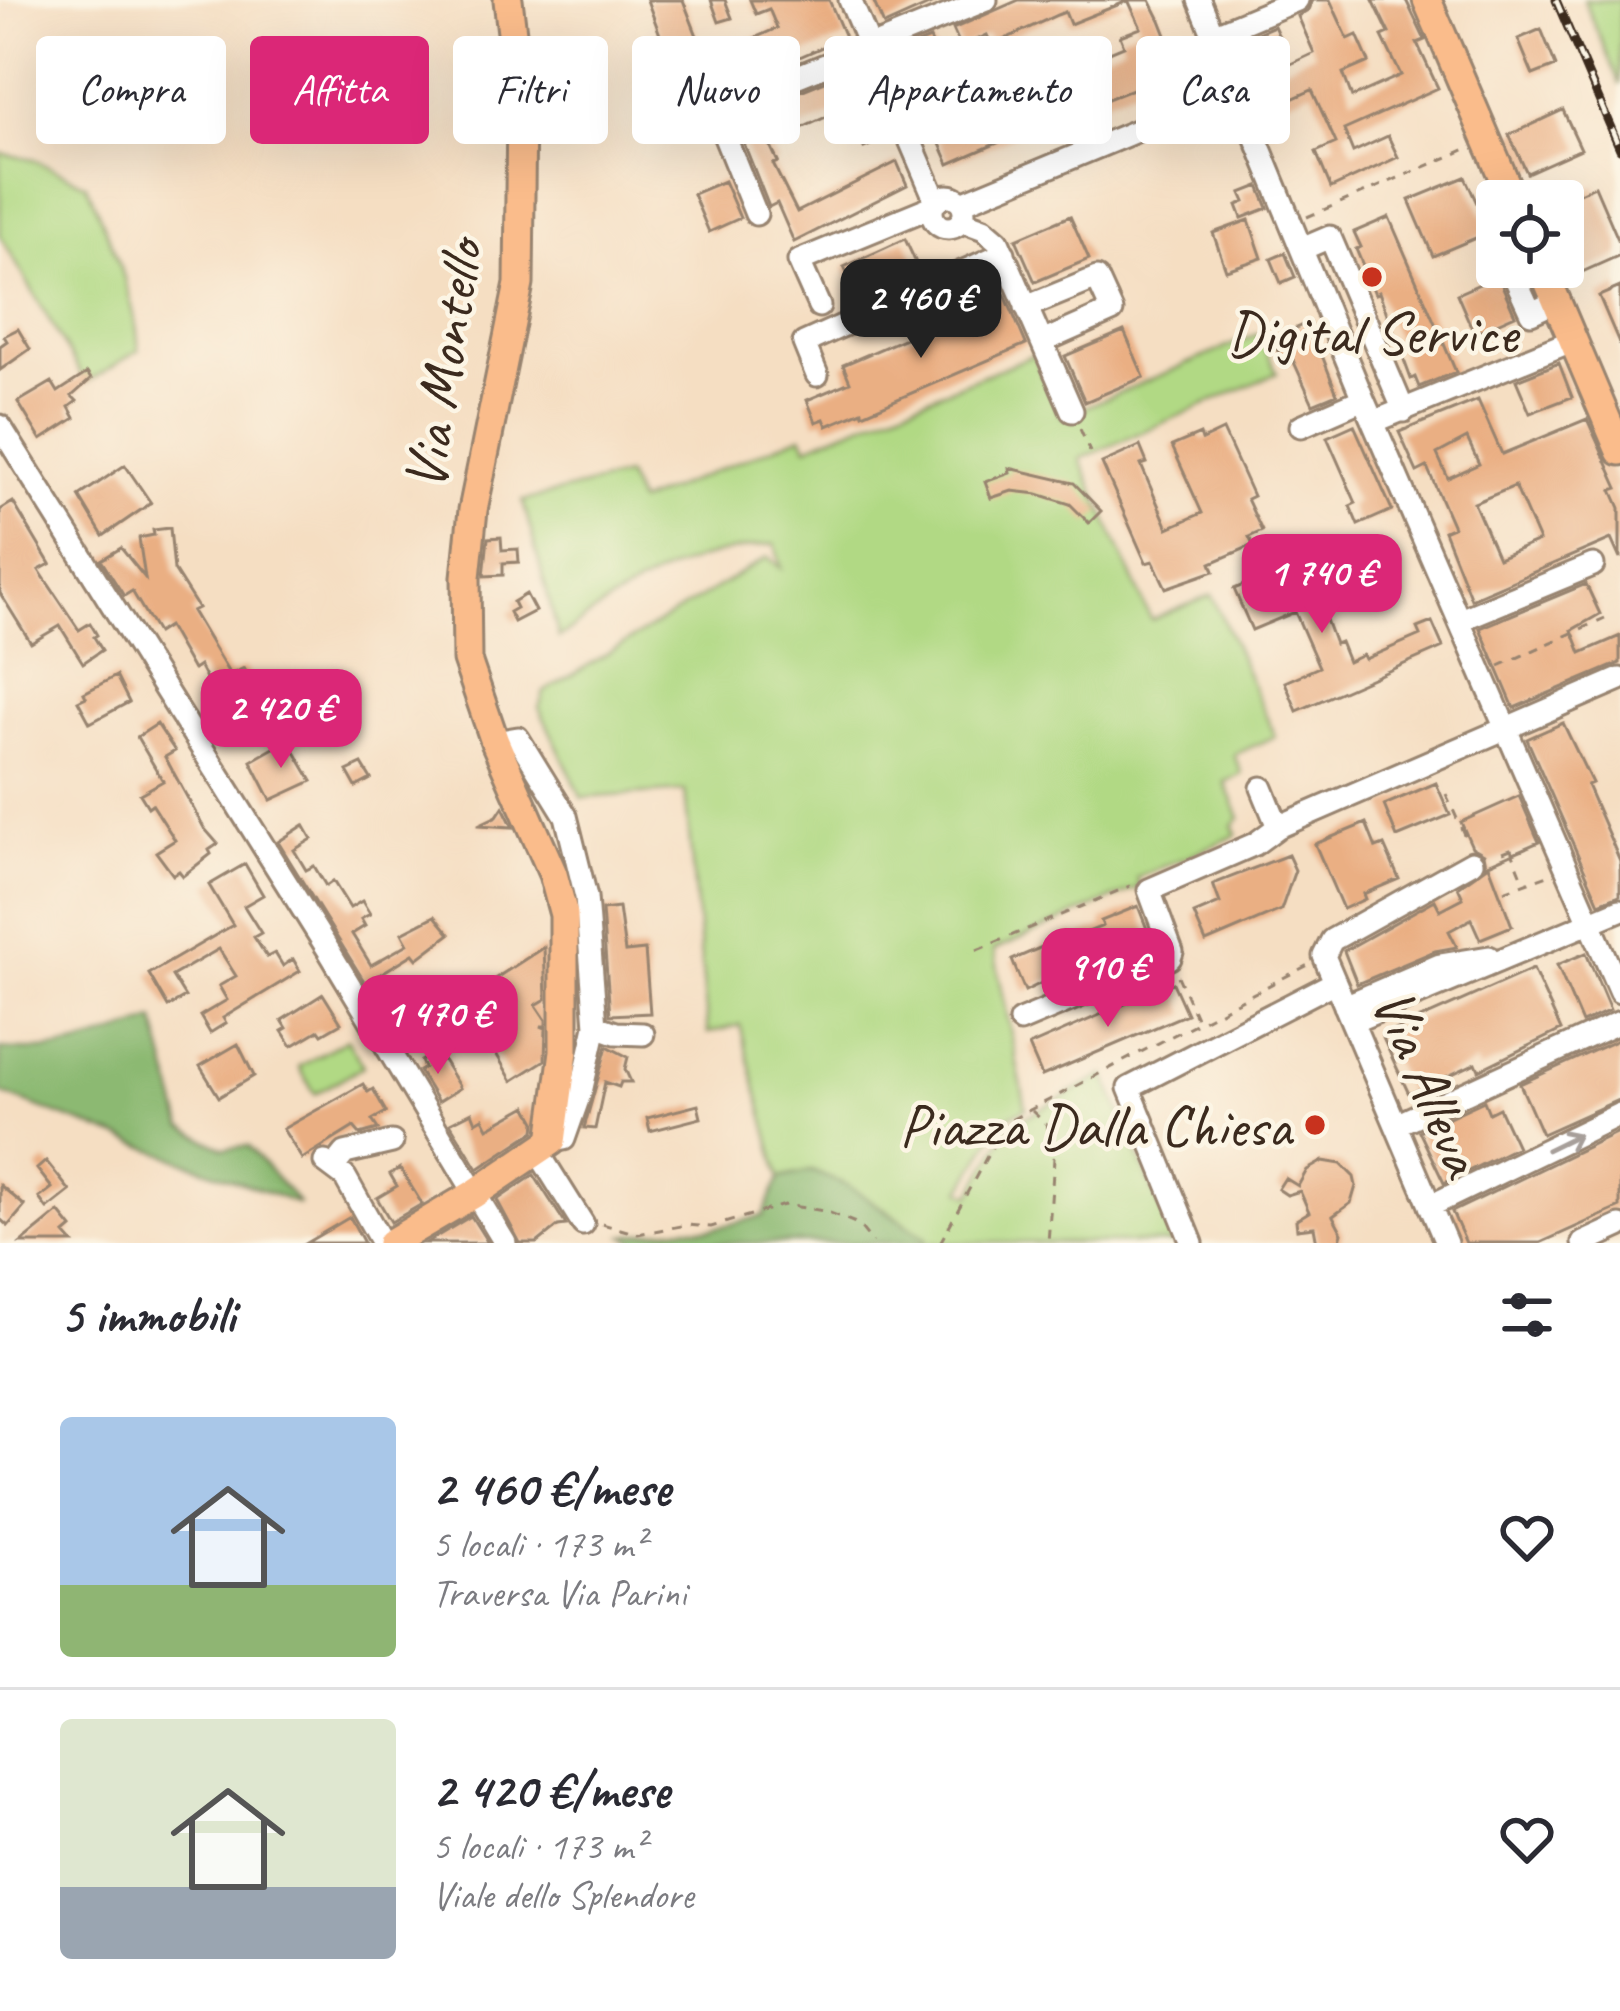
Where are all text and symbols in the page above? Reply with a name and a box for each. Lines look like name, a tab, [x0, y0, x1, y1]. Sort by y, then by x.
chip: Compra	[36, 36, 226, 144]
chip: Affitta	[250, 36, 429, 144]
chip: Filtri	[453, 36, 608, 144]
chip: Nuovo	[632, 36, 800, 144]
chip: Appartamento	[824, 36, 1112, 144]
chip: Casa	[1136, 36, 1290, 144]
map controls	[1476, 180, 1584, 288]
button: locate	[1476, 180, 1584, 288]
street label: Via Montello	[386, 229, 501, 495]
pin: 2 460 €	[810, 259, 1032, 361]
marker: Digital Service	[1359, 264, 1385, 290]
text: 2 460 €	[867, 273, 975, 322]
place label: Digital Service	[1227, 295, 1521, 371]
pin: 1 740 €	[1211, 534, 1433, 636]
text: 1 740 €	[1269, 548, 1375, 597]
pin: 2 420 €	[170, 669, 392, 771]
text: 2 420 €	[228, 683, 334, 732]
pin: 910 €	[1024, 928, 1192, 1030]
text: 910 €	[1068, 942, 1148, 991]
pin: 1 470 €	[327, 975, 549, 1077]
street label: Via Alleva	[1355, 977, 1503, 1190]
text: 1 470 €	[385, 989, 491, 1038]
place label: Piazza Dalla Chiesa	[899, 1088, 1295, 1164]
marker: Piazza Dalla Chiesa	[1302, 1112, 1328, 1138]
one-way arrow	[1544, 1130, 1580, 1152]
icon: filters	[1494, 1282, 1560, 1348]
text: 5 immobili	[60, 1283, 235, 1347]
text: 2 460 €/mese	[432, 1456, 670, 1520]
icon: home	[156, 1465, 300, 1609]
icon: heart	[1494, 1504, 1560, 1570]
text: 5 locali · 173 m²	[432, 1520, 645, 1569]
text: Traversa Via Parini	[432, 1569, 686, 1618]
text: 2 420 €/mese	[432, 1758, 669, 1822]
icon: home	[156, 1767, 300, 1911]
icon: heart	[1494, 1806, 1560, 1872]
text: 5 locali · 173 m²	[432, 1822, 645, 1871]
text: Viale dello Splendore	[432, 1871, 693, 1920]

